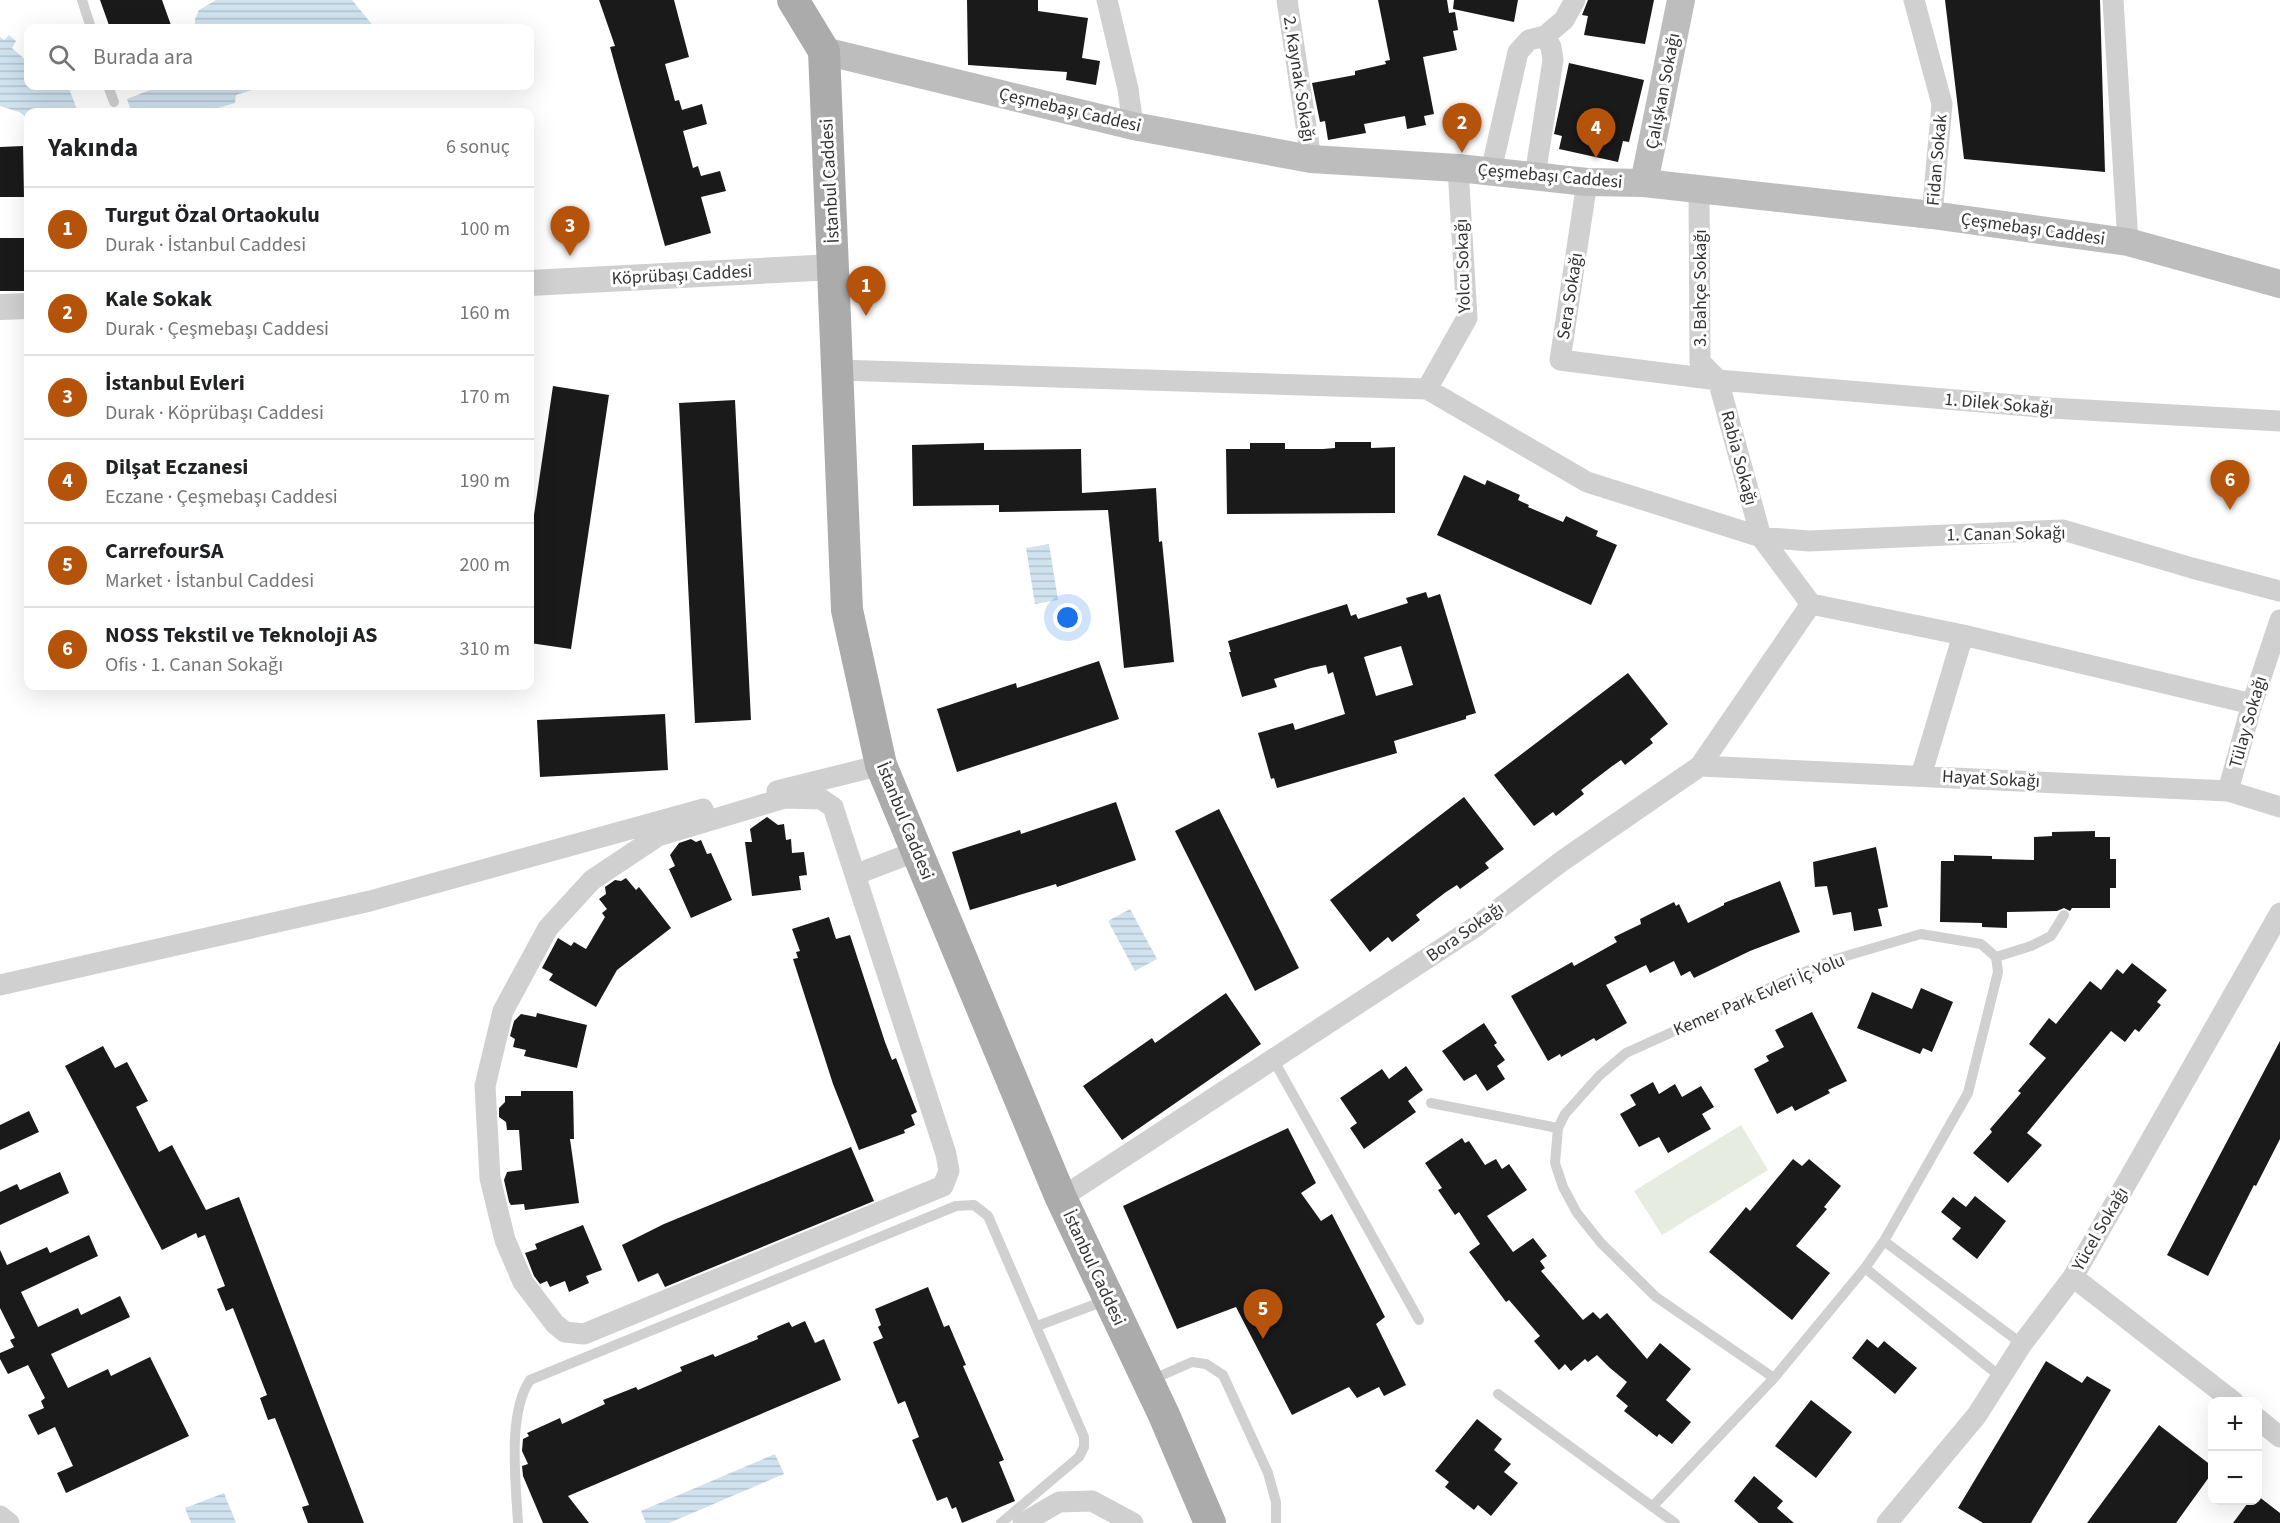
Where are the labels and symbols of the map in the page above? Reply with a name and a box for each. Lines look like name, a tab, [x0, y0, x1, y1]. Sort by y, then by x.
street label: 2. Kaynak Sokağı	[1277, 14, 1321, 144]
street label: Çalışkan Sokağı	[1639, 31, 1687, 151]
street label: Çeşmebaşı Caddesi	[996, 81, 1144, 139]
pin: 2	[1442, 104, 1482, 153]
pin: 4	[1576, 108, 1616, 158]
street label: Fidan Sokak	[1921, 113, 1953, 207]
street label: İstanbul Caddesi	[814, 118, 846, 244]
street label: Çeşmebaşı Caddesi	[1477, 157, 1623, 195]
pin: 3	[550, 206, 590, 256]
street label: Çeşmebaşı Caddesi	[1959, 207, 2107, 251]
street label: Yolcu Sokağı	[1449, 218, 1477, 315]
street label: 3. Bahçe Sokağı	[1688, 229, 1713, 347]
street label: Sera Sokağı	[1551, 251, 1589, 341]
street label: Köprübaşı Caddesi	[611, 259, 753, 291]
pin: 1	[846, 266, 886, 316]
street label: 1. Dilek Sokağı	[1943, 387, 2055, 421]
street label: Rabia Sokağı	[1714, 408, 1764, 508]
pin: 6	[2210, 460, 2250, 510]
street label: 1. Canan Sokağı	[1946, 520, 2066, 548]
your location	[1053, 603, 1082, 632]
street label: Tülay Sokağı	[2223, 673, 2273, 771]
street label: İstanbul Caddesi	[870, 759, 940, 883]
street label: Hayat Sokağı	[1941, 764, 2041, 794]
street label: Bora Sokağı	[1421, 896, 1509, 968]
street label: Kemer Park Evleri İç Yolu	[1669, 948, 1849, 1042]
street label: Yücel Sokağı	[2065, 1182, 2134, 1277]
street label: İstanbul Caddesi	[1056, 1206, 1132, 1330]
pin: 5	[1244, 1290, 1282, 1339]

